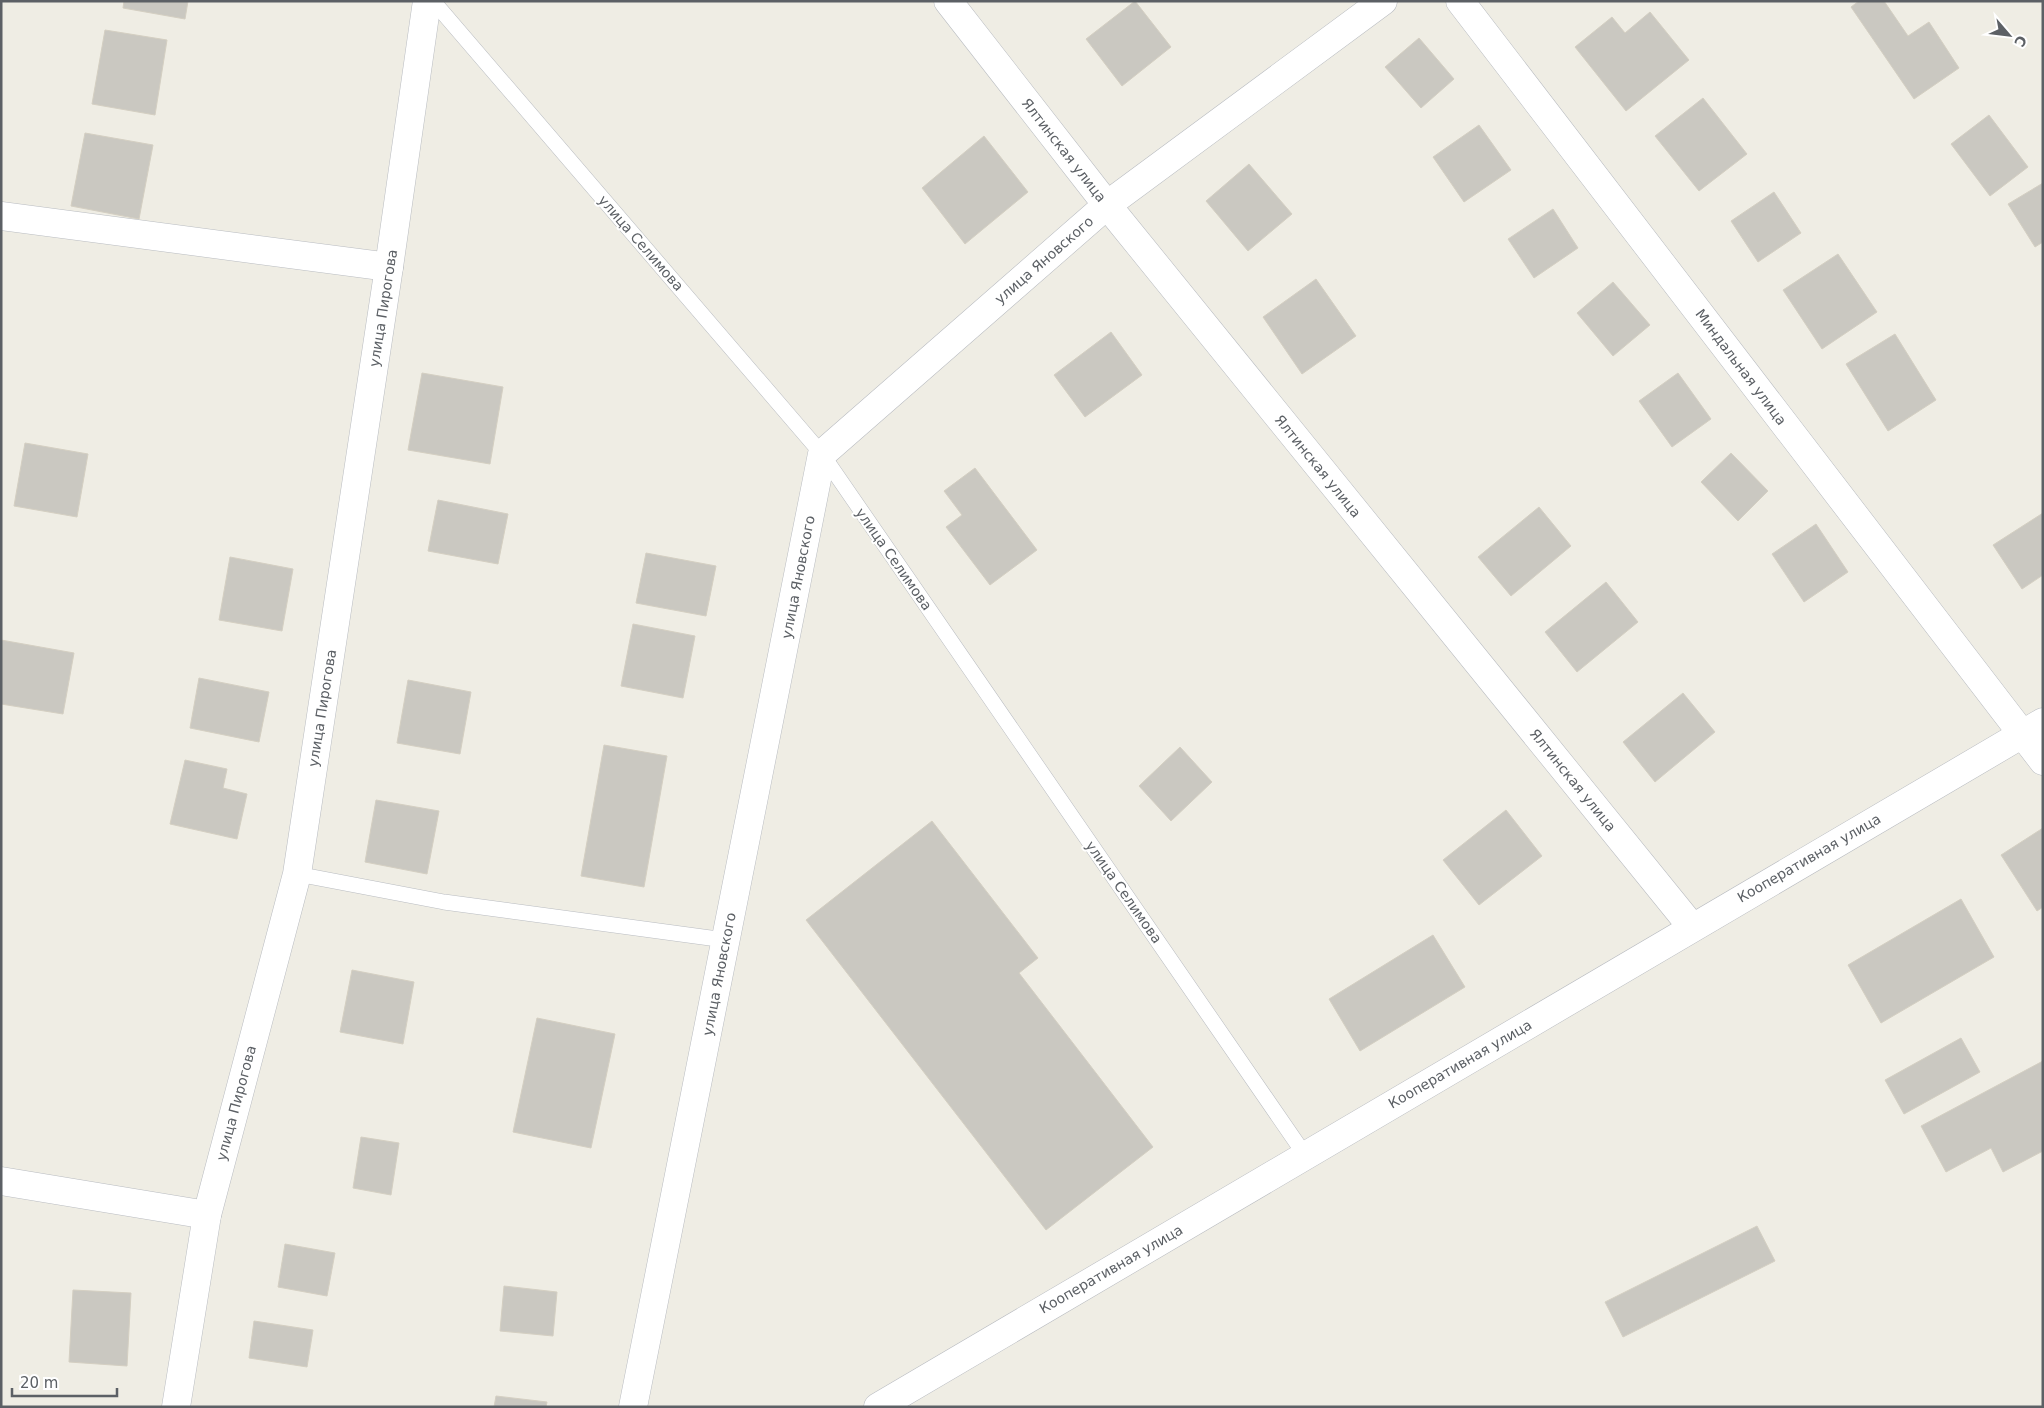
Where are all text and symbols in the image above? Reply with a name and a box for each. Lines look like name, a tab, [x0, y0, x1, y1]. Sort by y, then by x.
north arrow	[1984, 10, 2034, 60]
text: С	[2011, 33, 2030, 49]
street label: Ялтинская улица	[1019, 95, 1109, 205]
street label: улица Селимова	[595, 192, 687, 294]
street label: улица Яновского	[991, 213, 1097, 307]
street label: улица Пирогова	[366, 248, 400, 368]
street label: Миндальная улица	[1692, 306, 1790, 428]
street label: Ялтинская улица	[1272, 412, 1364, 520]
street label: улица Селимова	[853, 505, 935, 613]
street label: улица Яновского	[778, 514, 818, 640]
street label: улица Пирогова	[305, 648, 339, 768]
street label: Ялтинская улица	[1527, 726, 1619, 834]
street label: Кооперативная улица	[1734, 810, 1884, 906]
street label: улица Селимова	[1083, 838, 1165, 946]
street label: улица Яновского	[699, 911, 739, 1037]
street label: Кооперативная улица	[1385, 1016, 1535, 1112]
street label: улица Пирогова	[213, 1044, 259, 1162]
street label: Кооперативная улица	[1036, 1221, 1186, 1317]
scale bar	[12, 1366, 118, 1398]
text: 20 m	[20, 1374, 58, 1392]

